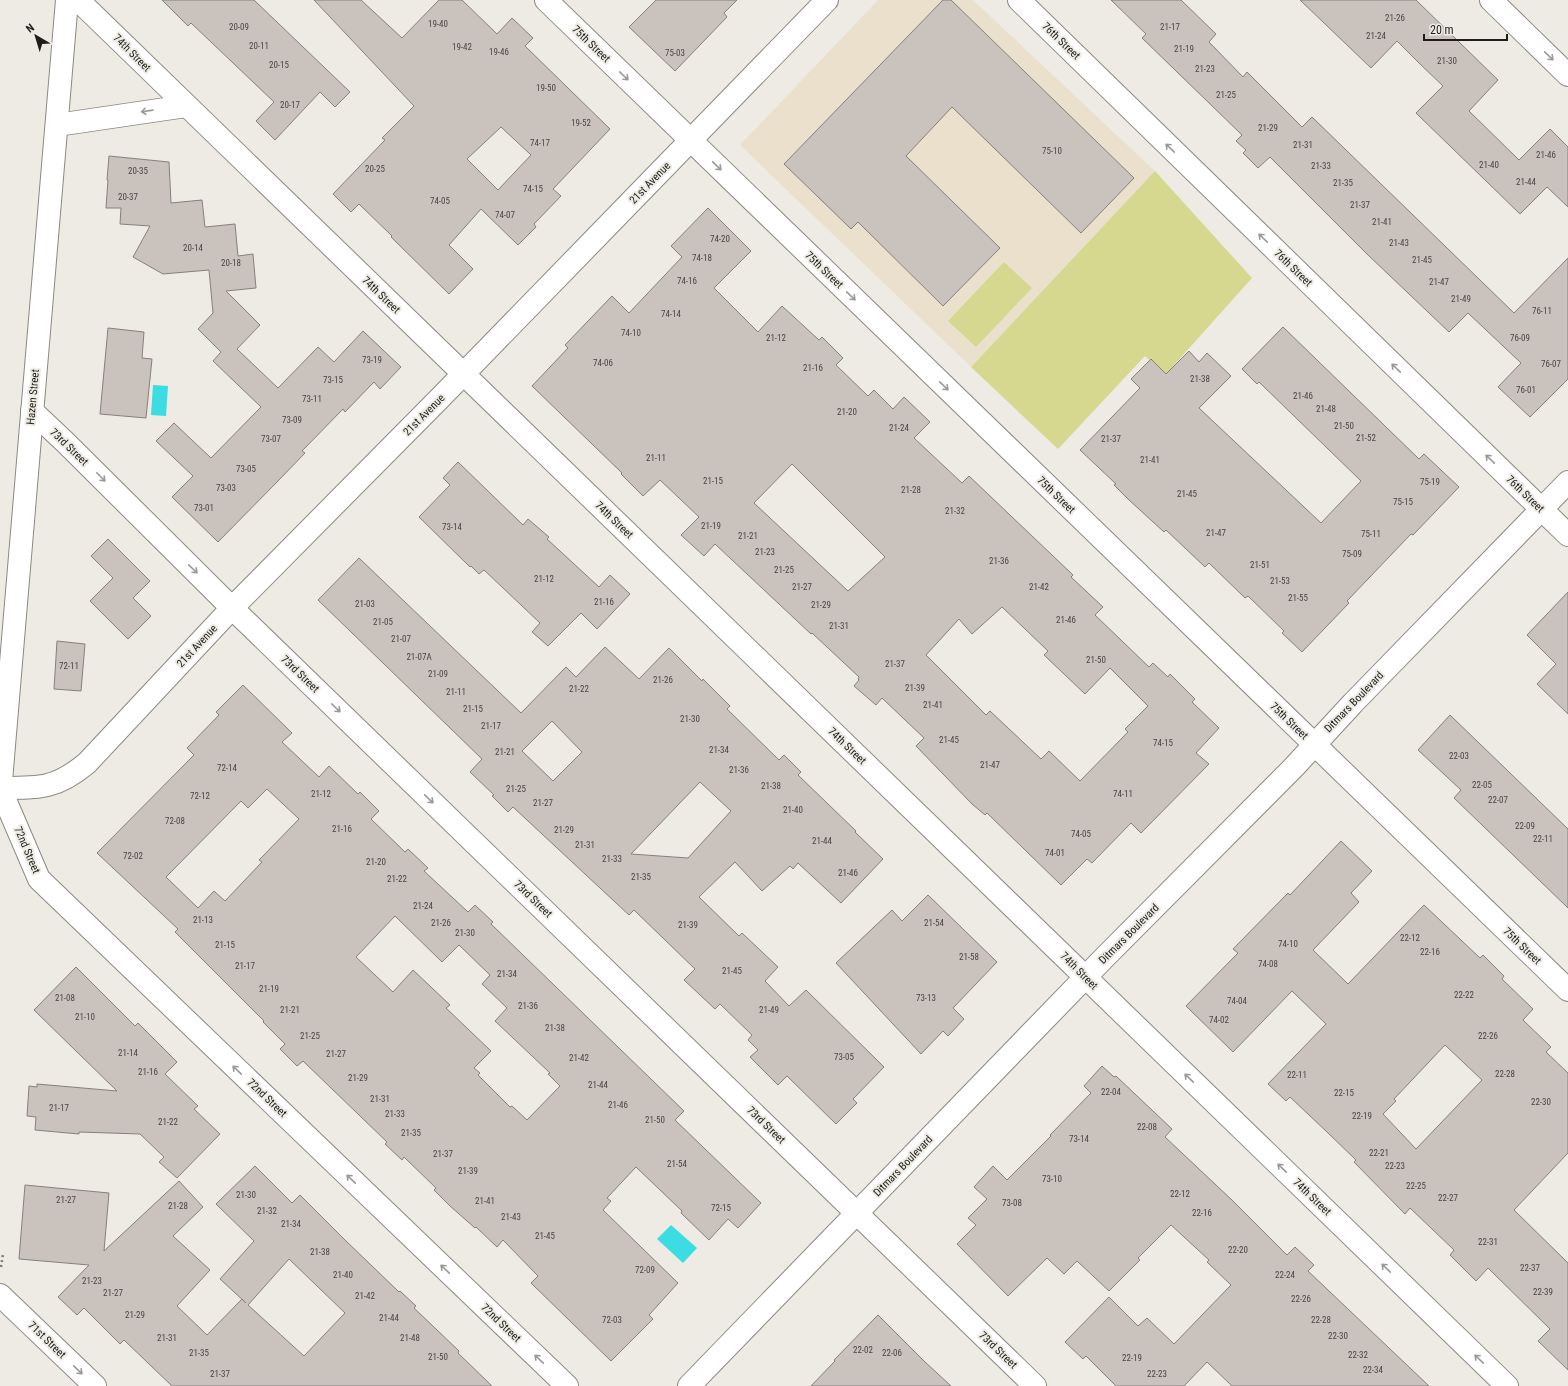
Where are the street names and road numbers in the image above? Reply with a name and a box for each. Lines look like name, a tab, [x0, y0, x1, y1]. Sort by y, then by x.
street label: 76th Street	[1039, 20, 1083, 62]
street label: 75th Street	[569, 23, 613, 65]
street label: 74th Street	[111, 32, 153, 74]
street label: 21st Avenue	[627, 159, 673, 207]
street label: 76th Street	[1271, 247, 1315, 289]
street label: 75th Street	[802, 249, 846, 291]
street label: 74th Street	[359, 274, 403, 316]
street label: Hazen Street	[24, 369, 42, 425]
street label: 21st Avenue	[401, 392, 447, 438]
street label: 73rd Street	[47, 426, 91, 468]
street label: 76th Street	[1503, 473, 1547, 515]
street label: 75th Street	[1034, 474, 1078, 516]
street label: 74th Street	[592, 499, 636, 541]
street label: 21st Avenue	[174, 622, 220, 670]
street label: 73rd Street	[278, 653, 322, 695]
street label: Ditmars Boulevard	[1322, 669, 1386, 735]
street label: 75th Street	[1267, 700, 1311, 742]
street label: 74th Street	[825, 725, 869, 767]
street label: 72nd Street	[11, 824, 43, 876]
street label: 73rd Street	[511, 878, 555, 920]
street label: Ditmars Boulevard	[1096, 901, 1162, 967]
street label: 75th Street	[1500, 925, 1544, 967]
street label: 74th Street	[1058, 950, 1100, 992]
street label: 72nd Street	[245, 1076, 289, 1120]
street label: 73rd Street	[744, 1104, 788, 1146]
street label: Ditmars Boulevard	[871, 1133, 935, 1199]
street label: 74th Street	[1290, 1176, 1334, 1218]
street label: 72nd Street	[479, 1301, 523, 1345]
street label: 71st Street	[25, 1319, 69, 1361]
street label: 73rd Street	[976, 1329, 1020, 1371]

